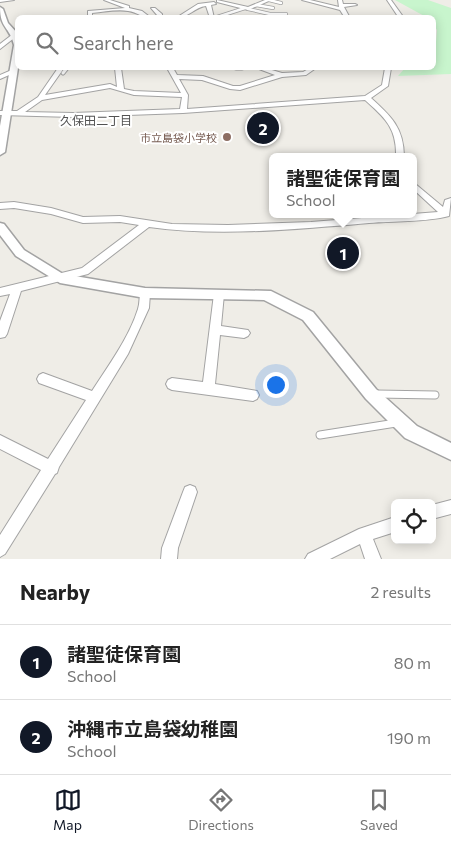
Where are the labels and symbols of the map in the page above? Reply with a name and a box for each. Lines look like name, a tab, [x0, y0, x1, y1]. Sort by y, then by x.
pin: 2	[247, 109, 279, 147]
district label: 久保田二丁目	[60, 113, 132, 127]
place label: 市立島袋小学校	[140, 131, 217, 144]
marker: 市立島袋小学校	[221, 131, 233, 143]
pin: 1	[327, 234, 359, 272]
your location	[263, 372, 289, 398]

